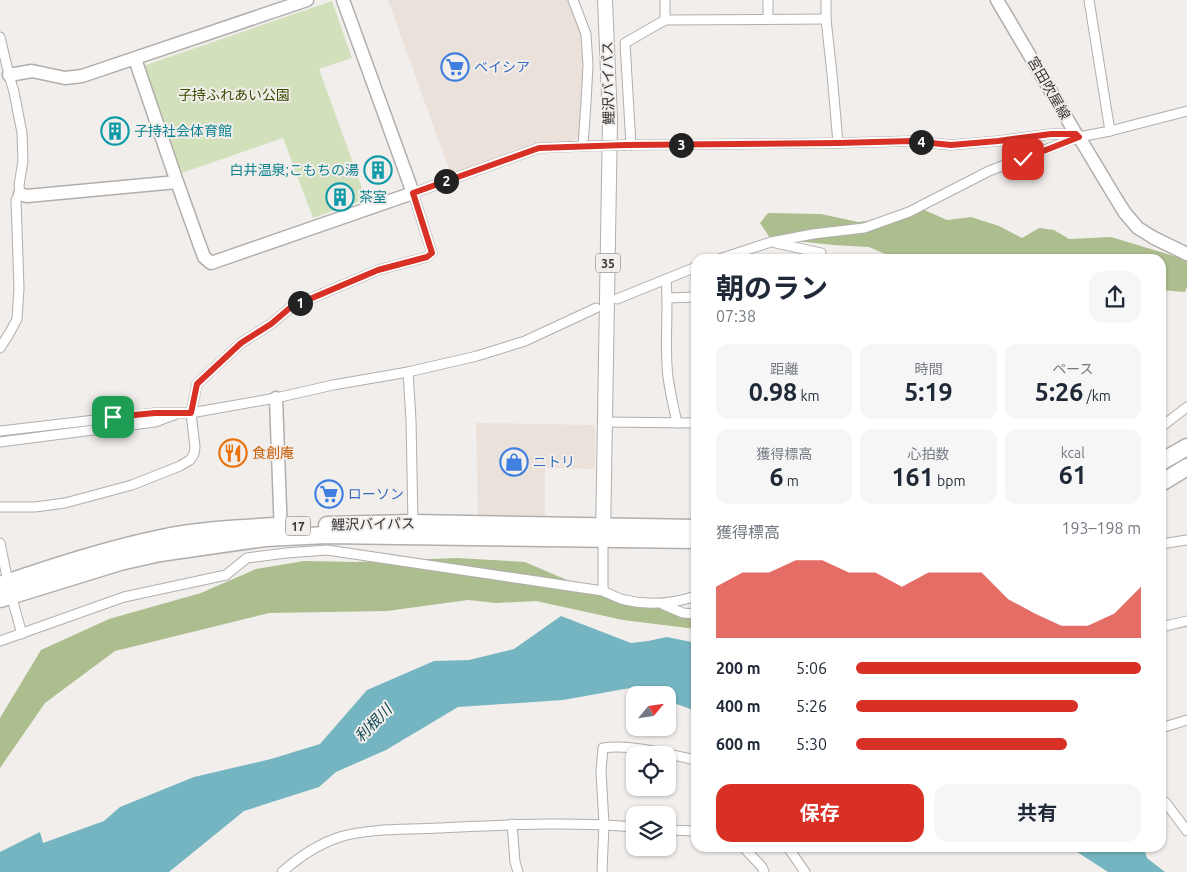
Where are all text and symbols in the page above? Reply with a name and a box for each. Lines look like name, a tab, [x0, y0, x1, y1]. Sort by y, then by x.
street label: 鯉沢バイパス	[599, 41, 617, 125]
supermarket icon: ベイシア	[440, 52, 470, 82]
street label: 宮田吹屋線	[1025, 54, 1073, 122]
place label: ベイシア	[474, 59, 530, 75]
park label: 子持ふれあい公園	[178, 87, 290, 103]
building icon: 子持社会体育館	[100, 116, 130, 146]
place label: 子持社会体育館	[134, 123, 232, 139]
pin: 4	[908, 130, 934, 154]
pin: 3	[668, 132, 694, 158]
text: 4	[918, 134, 925, 150]
text: 3	[678, 137, 685, 153]
pin	[1002, 138, 1044, 180]
icon: check	[1009, 145, 1037, 173]
building icon: 白井温泉;こもちの湯	[363, 155, 393, 185]
place label: 白井温泉;こもちの湯	[230, 162, 359, 178]
pin: 2	[434, 168, 458, 194]
text: 2	[443, 173, 450, 189]
building icon: 茶室	[325, 182, 355, 212]
place label: 茶室	[359, 189, 387, 205]
road number: 35	[596, 254, 620, 272]
button: share	[1089, 271, 1141, 323]
text: 朝のラン	[716, 272, 828, 303]
pin: 1	[288, 290, 312, 316]
text: 1	[297, 295, 304, 311]
text: 07:38	[716, 307, 756, 325]
text: 距離	[770, 361, 798, 377]
text: 時間	[914, 361, 942, 377]
text: ペース	[1052, 361, 1093, 377]
text: 0.98	[749, 378, 797, 406]
text: 5:19	[904, 378, 953, 406]
text: 5:26	[1035, 378, 1083, 406]
text: km	[797, 388, 820, 404]
text: /km	[1083, 388, 1111, 404]
pin	[92, 396, 134, 438]
icon: arrive	[99, 403, 127, 431]
restaurant icon: 食創庵	[218, 438, 248, 468]
place label: 食創庵	[252, 445, 294, 461]
text: kcal	[1061, 445, 1085, 461]
text: 獲得標高	[756, 446, 812, 462]
text: 心拍数	[907, 446, 949, 462]
shop icon: ニトリ	[499, 447, 529, 477]
place label: ニトリ	[533, 454, 575, 470]
text: 61	[1059, 461, 1087, 489]
text: 6	[769, 463, 784, 491]
text: 161	[892, 463, 934, 491]
text: m	[784, 473, 799, 489]
text: bpm	[934, 473, 965, 489]
supermarket icon: ローソン	[314, 479, 344, 509]
place label: ローソン	[348, 486, 404, 502]
street label: 鯉沢バイパス	[331, 515, 415, 533]
road number: 17	[286, 516, 310, 536]
text: 193–198 m	[1061, 519, 1141, 537]
text: 獲得標高	[716, 523, 780, 541]
text: 200 m	[716, 659, 761, 677]
text: 5:06	[796, 659, 827, 677]
north arrow	[626, 686, 676, 736]
map controls	[626, 686, 676, 856]
text: 400 m	[716, 697, 761, 715]
text: 5:26	[796, 697, 827, 715]
water label: 利根川	[351, 699, 396, 745]
text: 600 m	[716, 735, 761, 753]
text: 5:30	[796, 735, 827, 753]
button: locate	[626, 746, 676, 796]
button: 保存	[716, 784, 924, 842]
button: 共有	[934, 784, 1141, 842]
button: layers	[626, 806, 676, 856]

